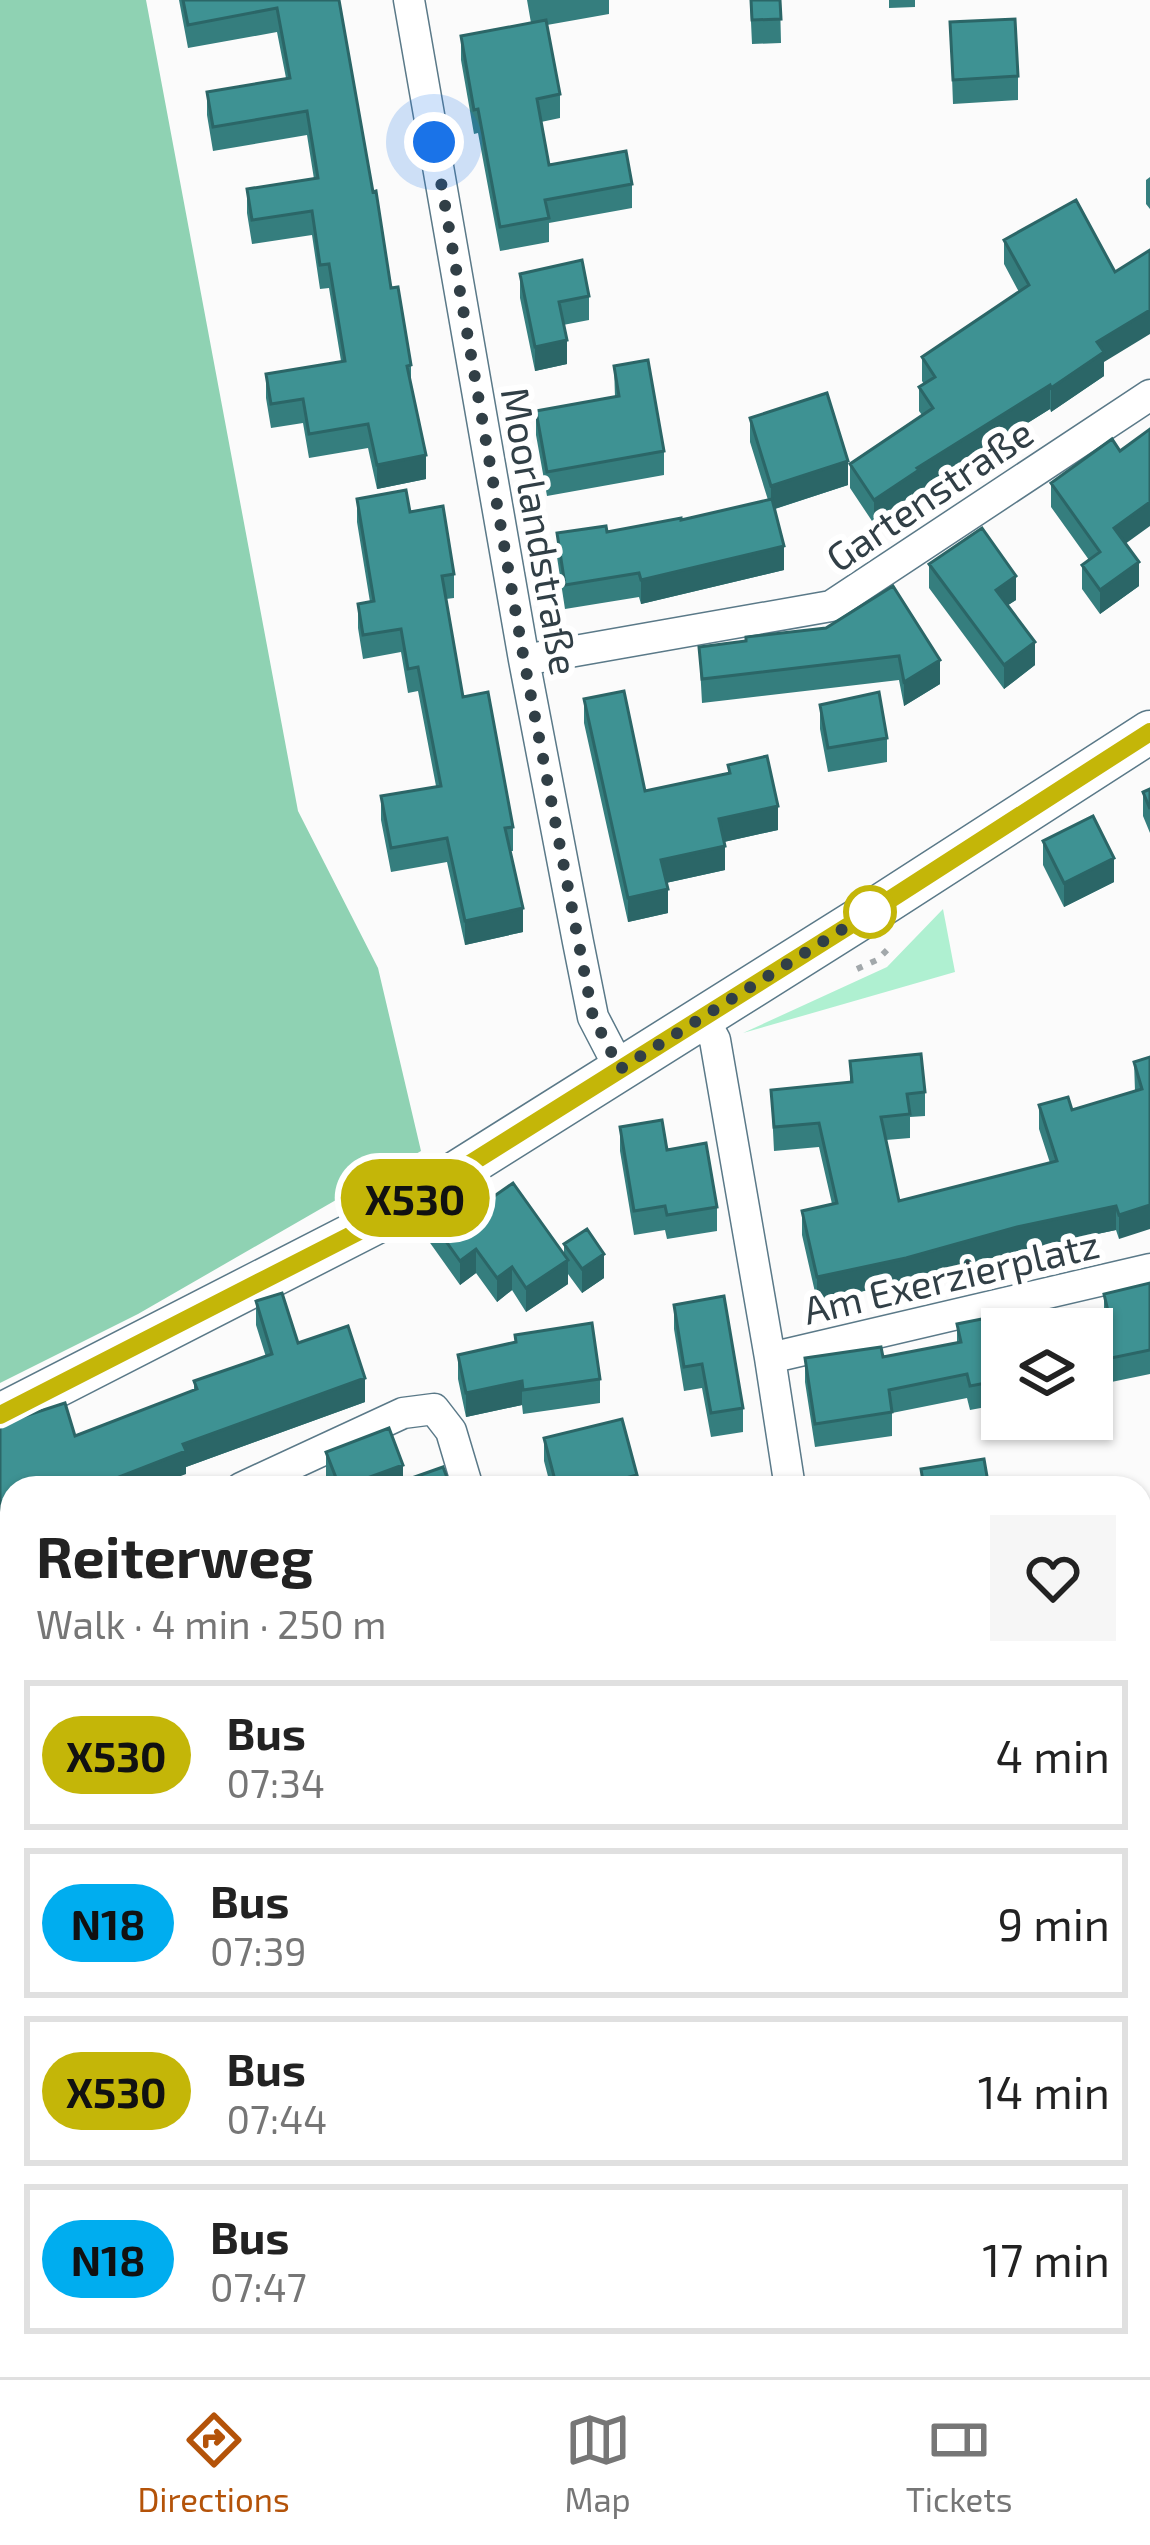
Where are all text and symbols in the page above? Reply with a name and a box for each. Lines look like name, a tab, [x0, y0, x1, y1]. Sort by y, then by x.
your location	[404, 112, 464, 172]
street label: Moorlandstraße	[493, 384, 589, 678]
street label: Gartenstraße	[817, 408, 1041, 580]
unlabelled marker	[845, 887, 895, 937]
line badge: X530	[331, 1159, 499, 1237]
text: X530	[365, 1173, 465, 1223]
street label: Am Exerzierplatz	[798, 1219, 1104, 1333]
map controls	[981, 1308, 1113, 1440]
button: layers	[981, 1308, 1113, 1440]
button: heart	[990, 1515, 1116, 1641]
text: Reiterweg	[36, 1521, 314, 1589]
text: Walk · 4 min · 250 m	[36, 1600, 387, 1647]
text: Bus	[227, 1705, 306, 1759]
text: 4 min	[996, 1728, 1110, 1782]
text: X530	[66, 1730, 167, 1780]
text: 07:34	[227, 1759, 325, 1806]
text: Bus	[210, 1873, 289, 1927]
text: 9 min	[997, 1896, 1110, 1950]
text: N18	[71, 1898, 145, 1948]
text: 07:39	[210, 1927, 307, 1974]
text: Bus	[227, 2041, 306, 2095]
text: 14 min	[978, 2064, 1110, 2118]
text: X530	[66, 2066, 167, 2116]
text: 07:44	[227, 2095, 327, 2142]
text: Bus	[210, 2209, 289, 2263]
text: 17 min	[982, 2232, 1110, 2286]
text: N18	[71, 2234, 145, 2284]
text: 07:47	[210, 2263, 307, 2310]
tab: Directions	[137, 2407, 290, 2519]
tab: Map	[565, 2407, 631, 2519]
tab: Tickets	[906, 2407, 1013, 2519]

